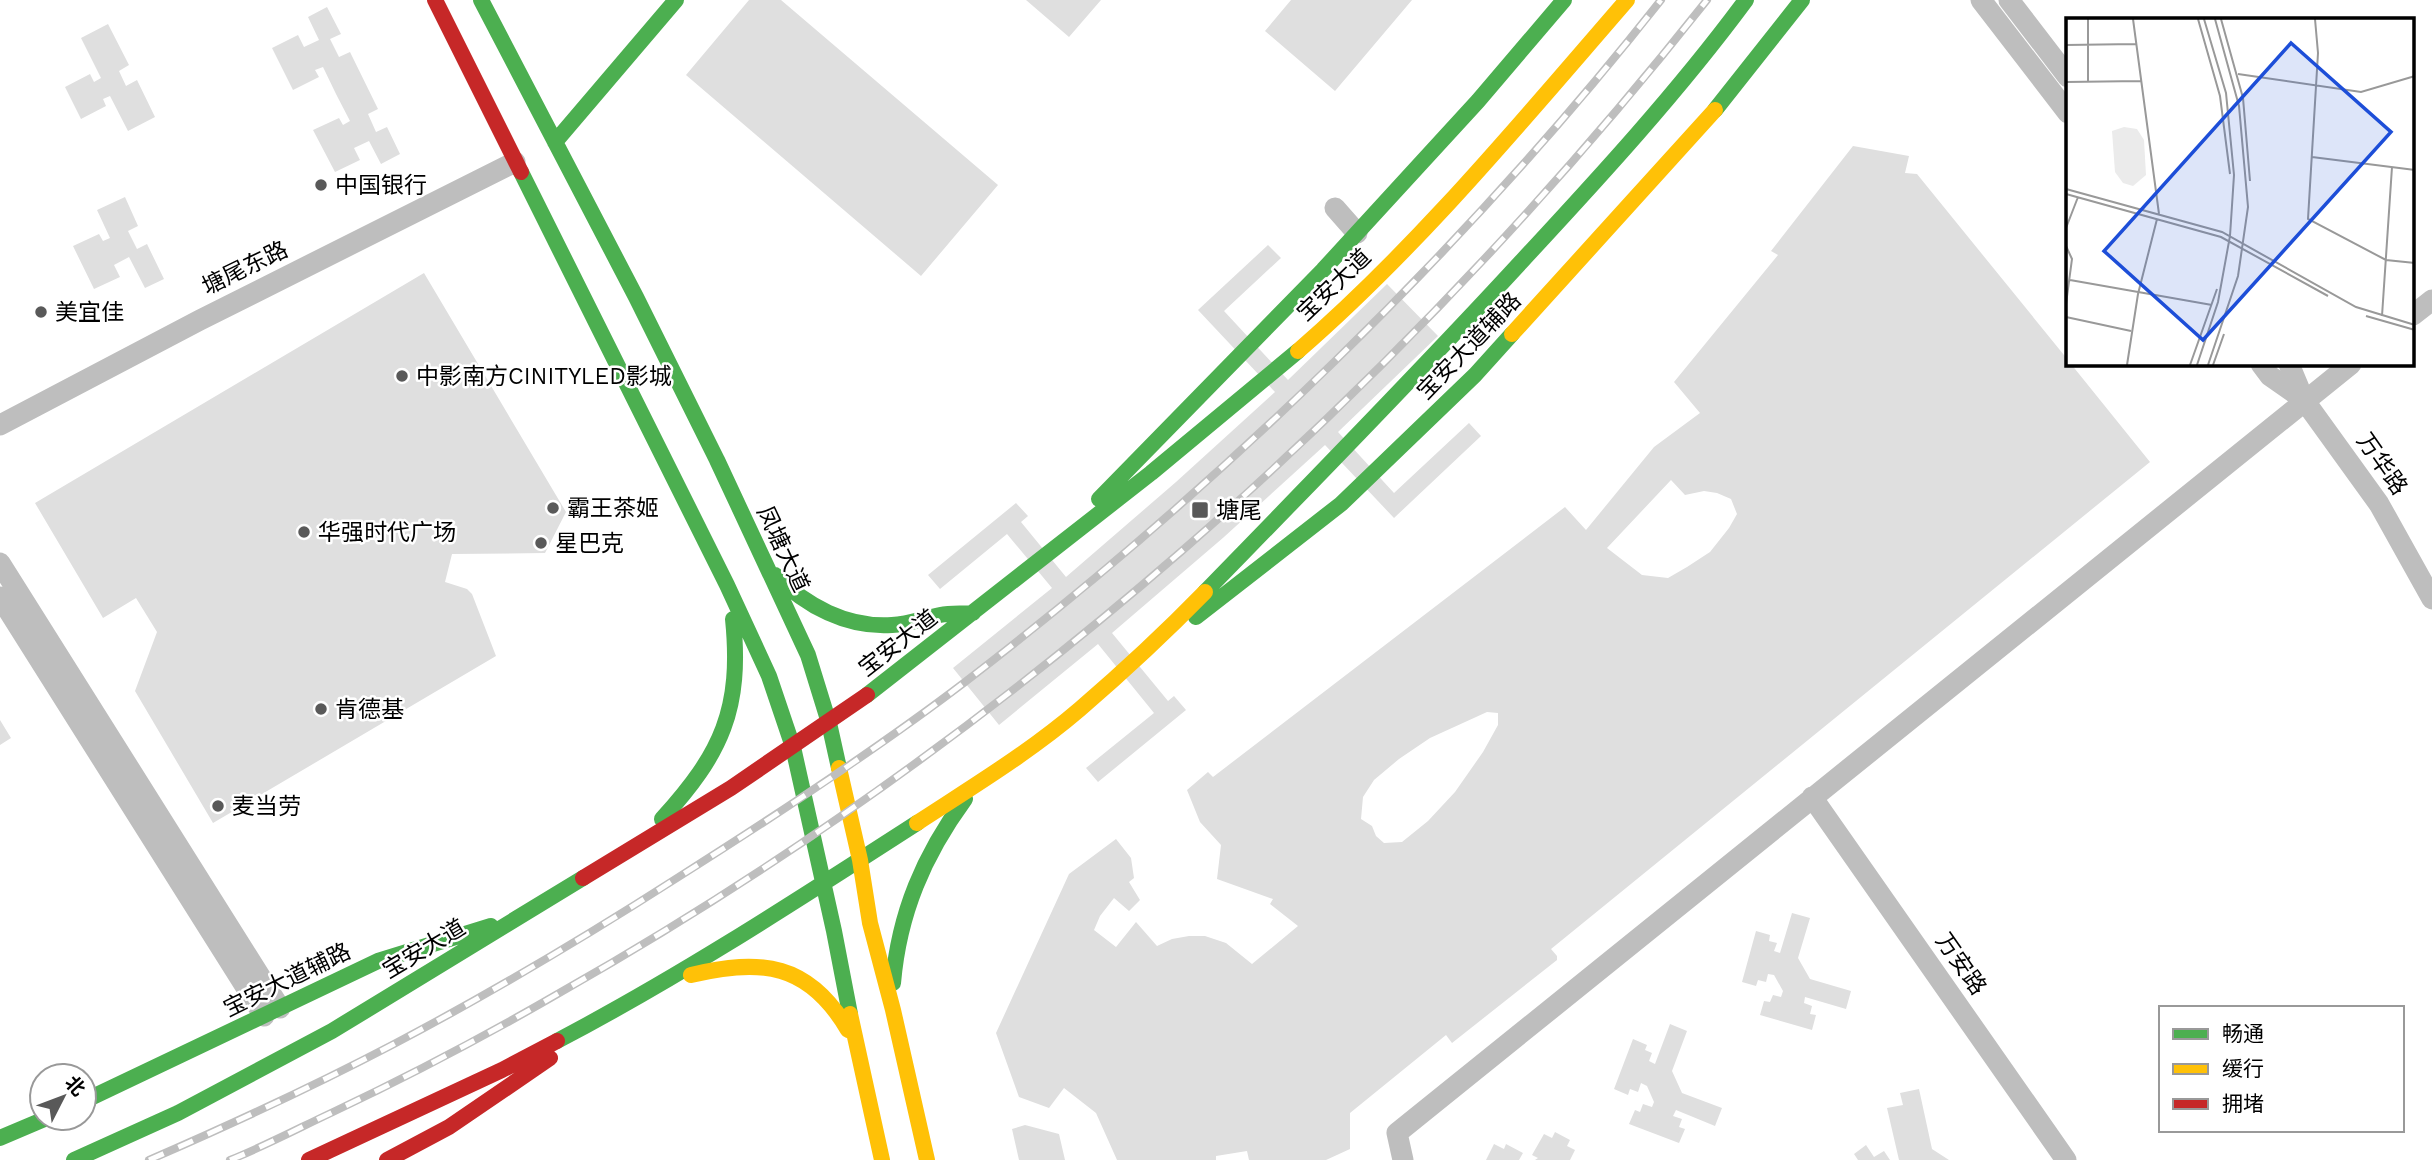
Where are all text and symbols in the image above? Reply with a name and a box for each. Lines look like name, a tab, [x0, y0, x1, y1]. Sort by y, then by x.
inset map	[2066, 18, 2414, 366]
place label: 中国银行	[335, 172, 427, 199]
marker: 中国银行	[313, 177, 329, 193]
street label: 塘尾东路	[198, 236, 292, 300]
street label: 宝安大道	[1292, 243, 1376, 327]
street label: 宝安大道辅路	[1411, 287, 1527, 405]
place label: 美宜佳	[55, 299, 124, 326]
marker: 美宜佳	[33, 304, 49, 320]
place label: 中影南方CINITYLED影城	[416, 363, 672, 390]
marker: 中影南方CINITYLED影城	[394, 368, 410, 384]
street label: 万华路	[2351, 428, 2413, 500]
place label: 霸王茶姬	[567, 495, 659, 522]
place label: 塘尾	[1216, 497, 1262, 524]
marker: 霸王茶姬	[545, 500, 561, 516]
marker: 塘尾	[1190, 500, 1210, 520]
street label: 凤塘大道	[751, 502, 815, 596]
place label: 华强时代广场	[318, 519, 456, 546]
marker: 华强时代广场	[296, 524, 312, 540]
place label: 星巴克	[555, 530, 624, 557]
marker: 星巴克	[533, 535, 549, 551]
street label: 宝安大道	[853, 604, 943, 682]
place label: 肯德基	[335, 696, 404, 723]
marker: 肯德基	[313, 701, 329, 717]
place label: 麦当劳	[232, 793, 301, 820]
marker: 麦当劳	[210, 798, 226, 814]
street label: 宝安大道	[378, 914, 470, 984]
street label: 万安路	[1930, 928, 1992, 1000]
street label: 宝安大道辅路	[219, 938, 355, 1022]
legend	[2159, 1006, 2404, 1132]
text: 畅通	[2222, 1021, 2264, 1046]
text: 缓行	[2222, 1056, 2264, 1081]
north arrow	[28, 1062, 98, 1132]
text: 北	[60, 1071, 90, 1101]
text: 拥堵	[2222, 1091, 2264, 1116]

